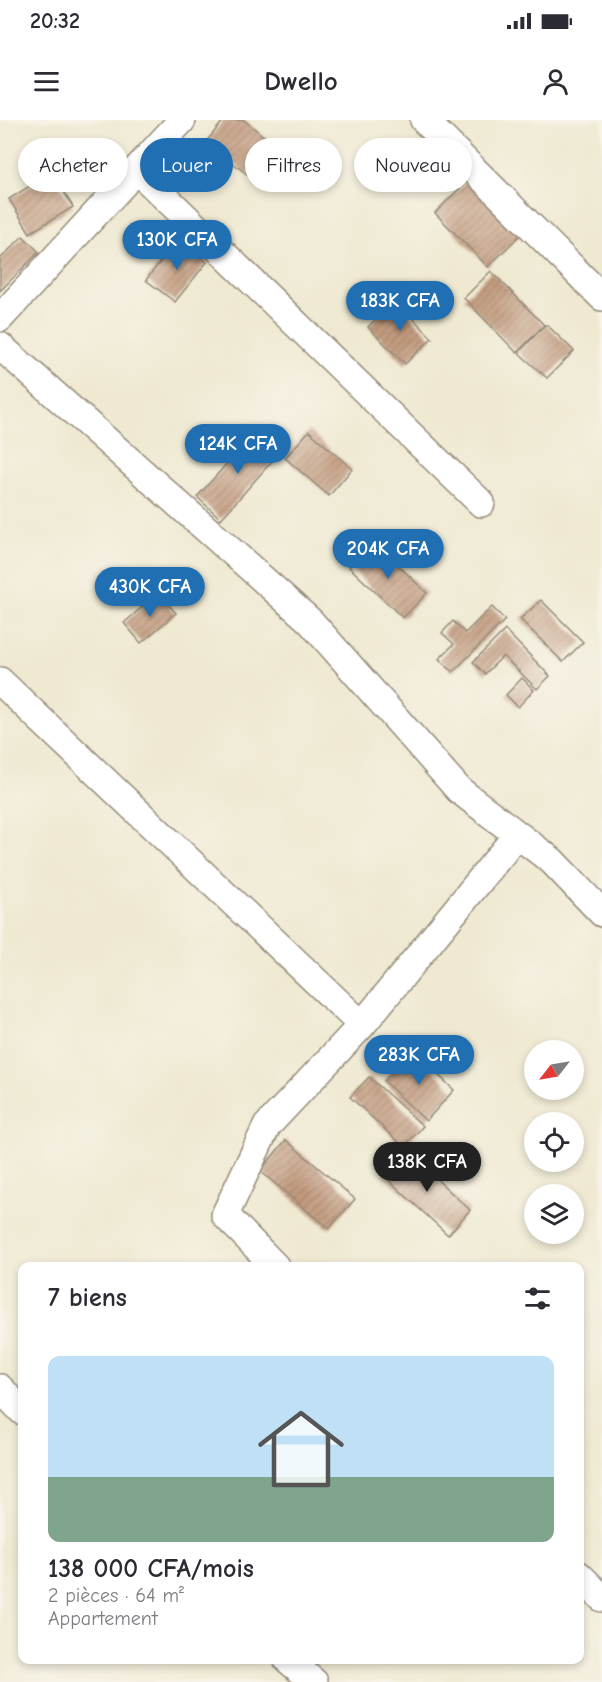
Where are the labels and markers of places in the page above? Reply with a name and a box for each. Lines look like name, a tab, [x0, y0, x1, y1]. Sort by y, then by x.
pin: 130K CFA	[115, 220, 239, 271]
pin: 183K CFA	[338, 281, 462, 332]
pin: 124K CFA	[176, 424, 300, 475]
pin: 204K CFA	[326, 529, 450, 580]
pin: 430K CFA	[88, 567, 212, 618]
pin: 283K CFA	[357, 1035, 481, 1086]
pin: 138K CFA	[365, 1142, 489, 1193]

